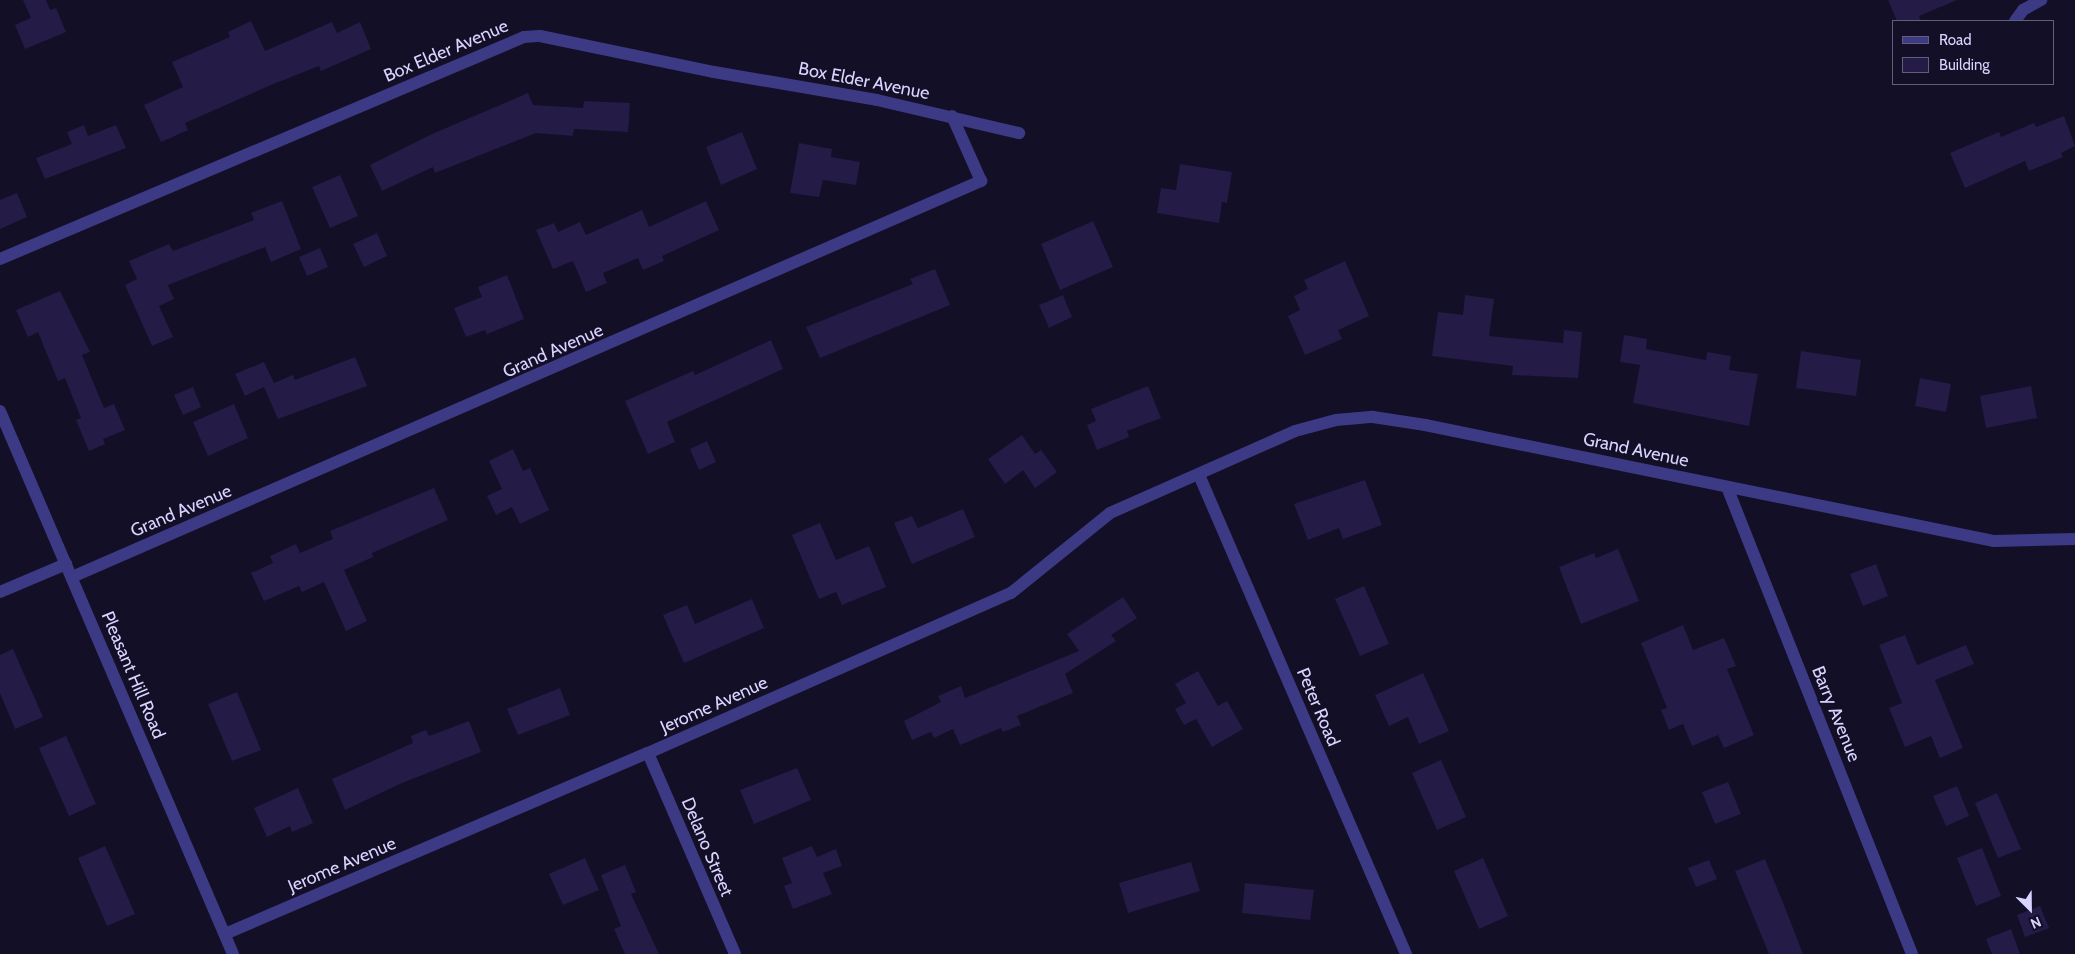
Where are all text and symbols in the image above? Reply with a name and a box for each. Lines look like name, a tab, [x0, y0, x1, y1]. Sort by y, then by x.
street label: Box Elder Avenue	[381, 15, 511, 87]
legend	[1892, 20, 2055, 85]
text: Road	[1939, 31, 1972, 49]
text: Building	[1939, 56, 1990, 74]
street label: Box Elder Avenue	[797, 58, 931, 104]
street label: Grand Avenue	[500, 319, 606, 383]
street label: Grand Avenue	[1581, 428, 1691, 472]
street label: Grand Avenue	[127, 480, 235, 542]
street label: Pleasant Hill Road	[96, 608, 170, 742]
street label: Barry Avenue	[1807, 663, 1865, 765]
street label: Peter Road	[1292, 664, 1344, 750]
street label: Jerome Avenue	[657, 672, 771, 738]
street label: Delano Street	[676, 794, 738, 900]
street label: Jerome Avenue	[285, 833, 399, 897]
north arrow	[2005, 884, 2055, 934]
text: N	[2028, 913, 2044, 933]

